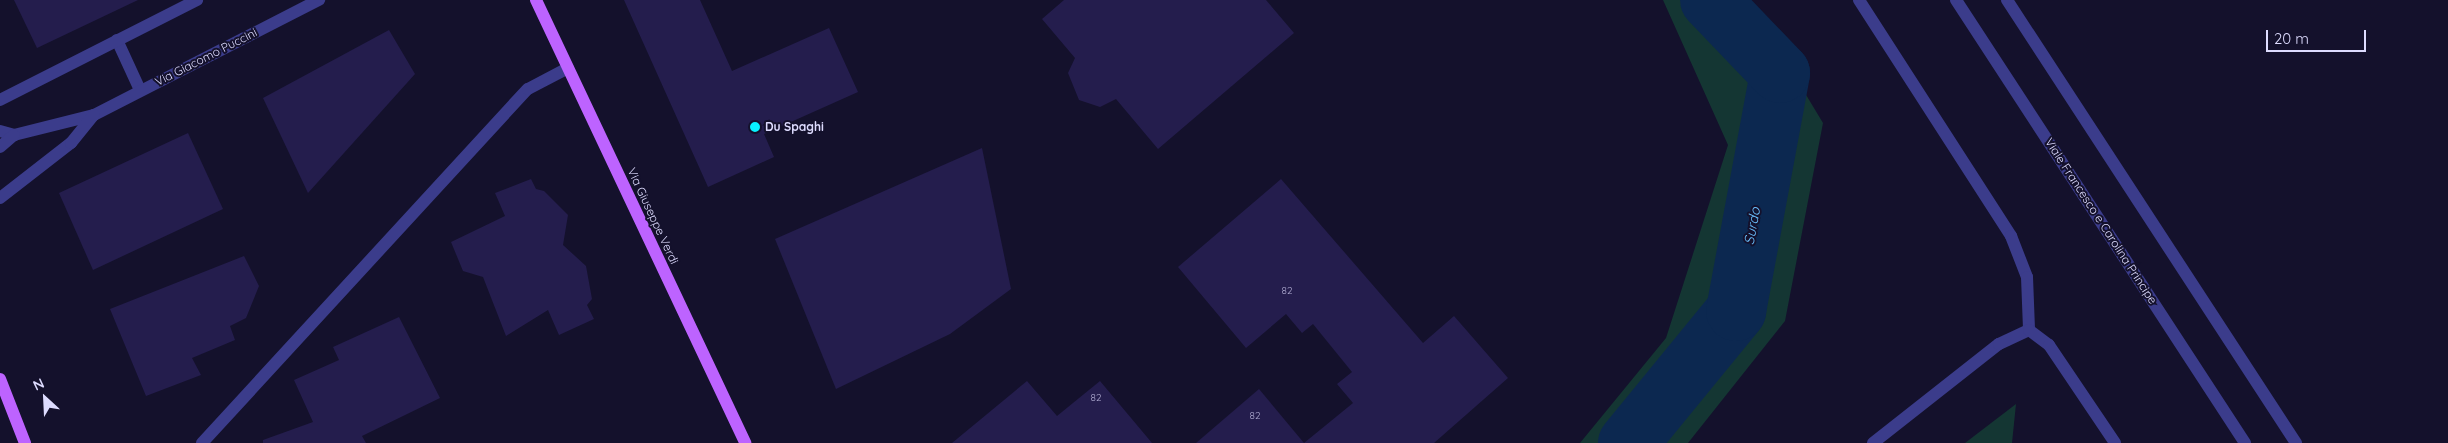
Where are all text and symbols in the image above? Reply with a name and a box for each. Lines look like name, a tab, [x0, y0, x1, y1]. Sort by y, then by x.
scale bar	[2268, 20, 2368, 52]
street label: Via Giacomo Puccini	[153, 25, 259, 89]
text: 20 m	[2274, 29, 2309, 48]
place label: Du Spaghi	[765, 120, 824, 134]
marker: Du Spaghi	[749, 121, 761, 133]
street label: Viale Francesco e Carolina Principe	[2042, 135, 2160, 307]
street label: Via Giuseppe Verdi	[624, 166, 682, 266]
water label: Surdo	[1740, 206, 1764, 246]
house number: 82	[1282, 285, 1292, 297]
north arrow	[20, 373, 70, 423]
text: N	[30, 374, 47, 395]
house number: 82	[1091, 392, 1101, 404]
house number: 82	[1250, 410, 1260, 422]

